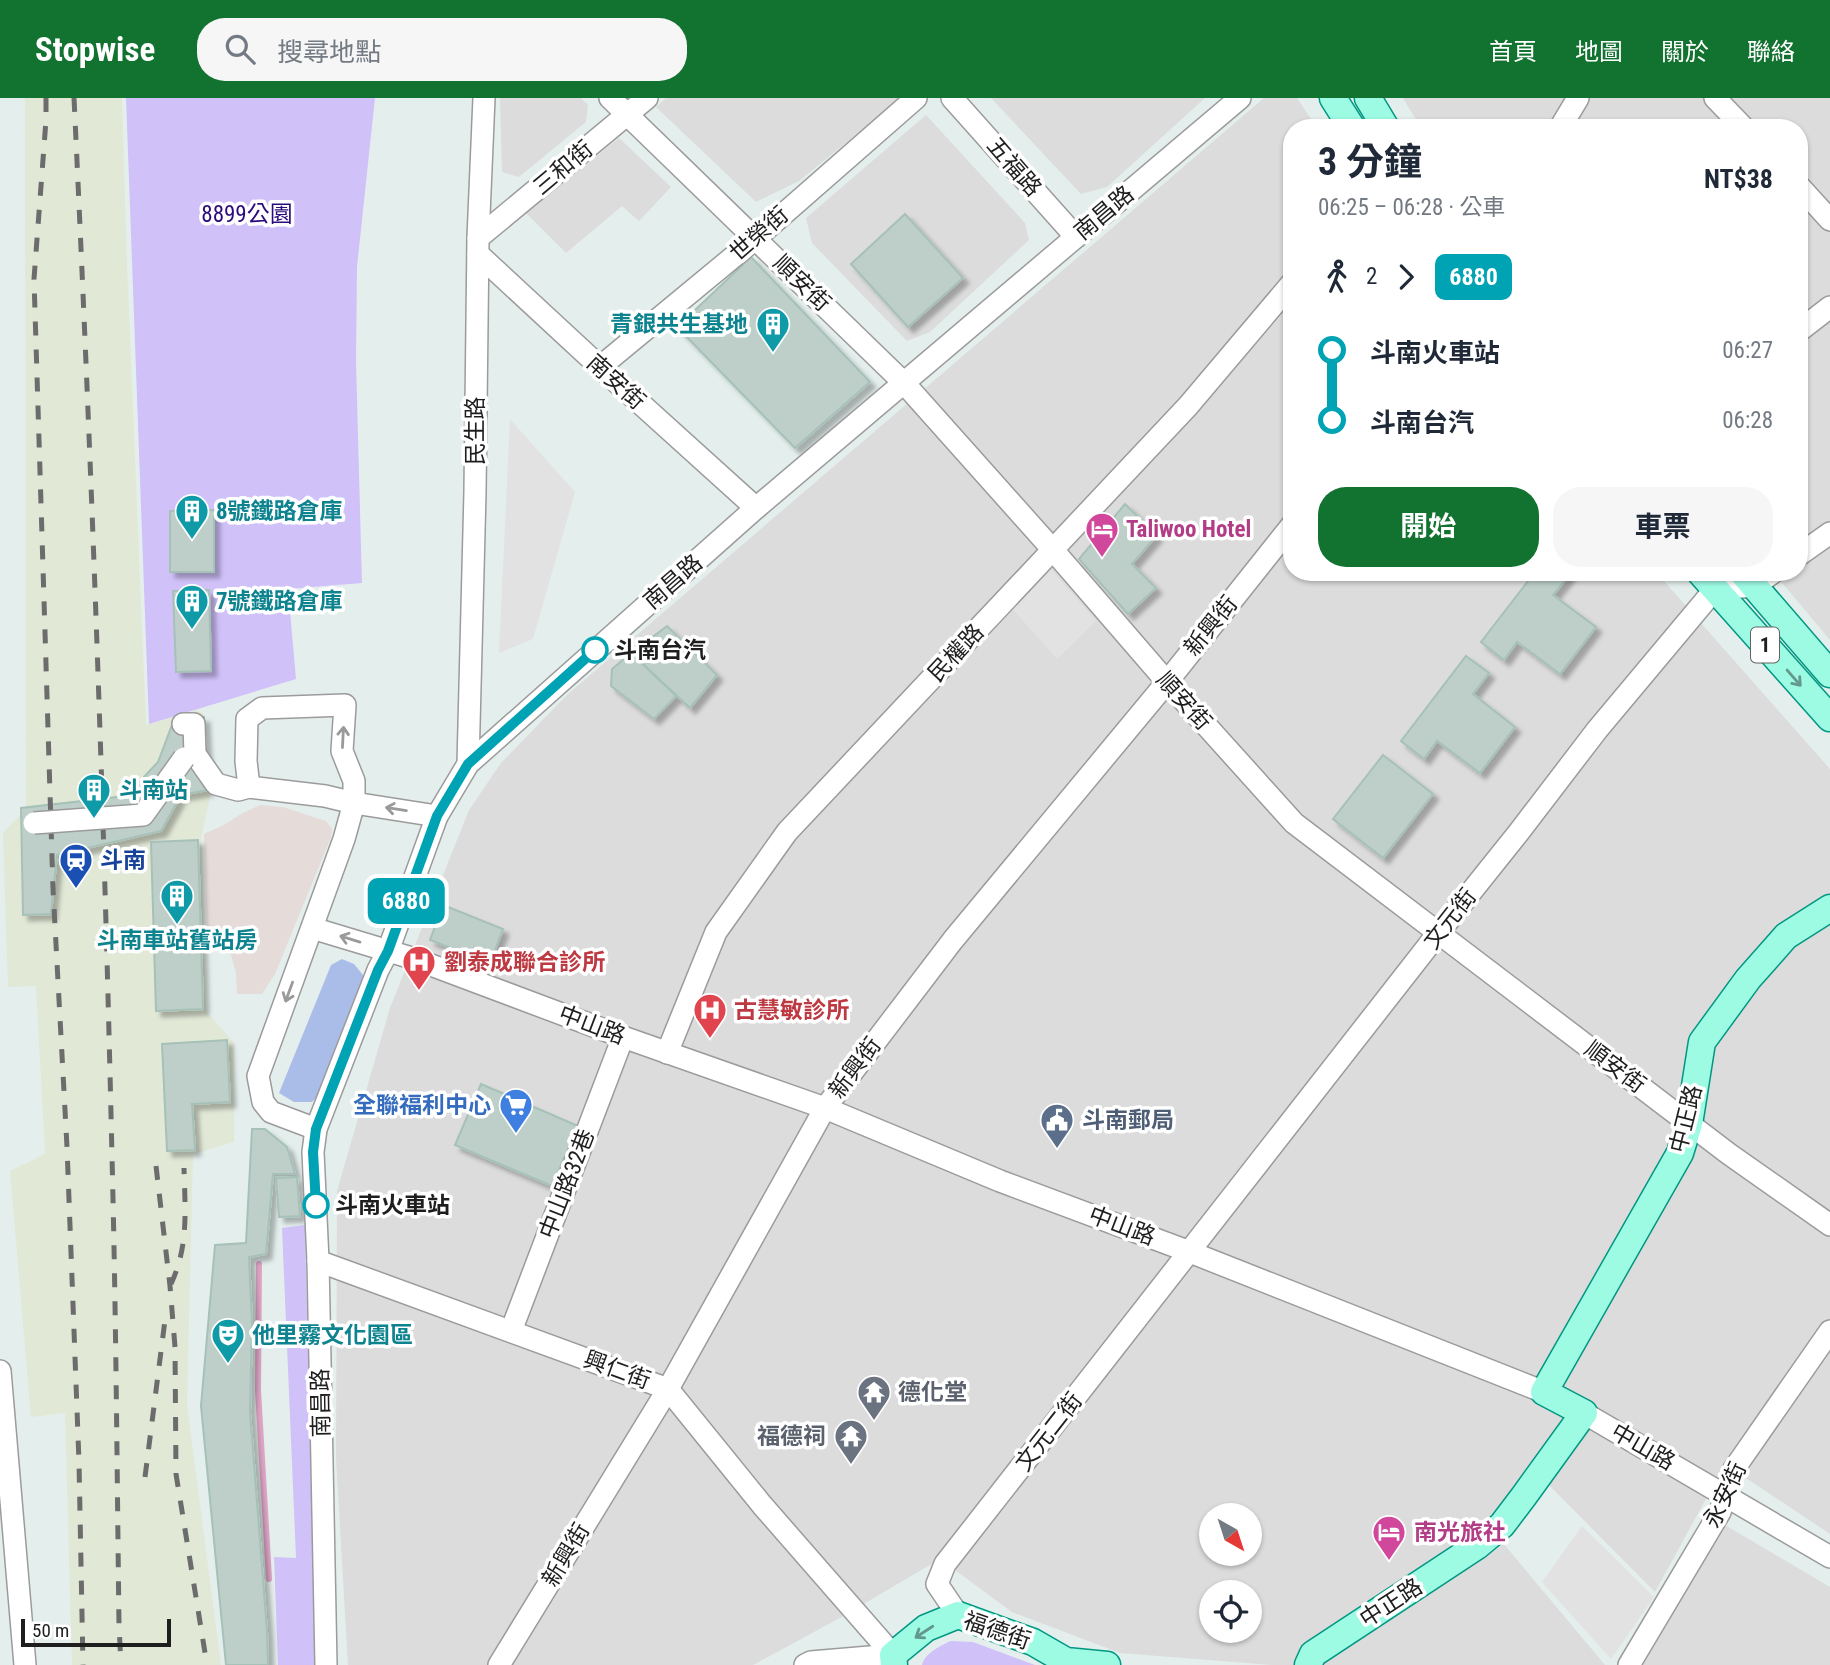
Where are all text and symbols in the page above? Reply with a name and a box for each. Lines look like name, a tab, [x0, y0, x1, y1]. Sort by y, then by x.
search box	[197, 18, 687, 81]
text: Stopwise	[35, 30, 155, 69]
icon: search	[221, 30, 259, 68]
text: 搜尋地點	[277, 37, 381, 67]
text: 首頁	[1489, 38, 1537, 66]
text: 地圖	[1575, 38, 1623, 66]
text: 關於	[1661, 38, 1709, 66]
text: 聯絡	[1747, 38, 1795, 66]
street label: 五福路	[981, 132, 1047, 202]
street label: 三和街	[528, 135, 598, 201]
text: 3 分鐘	[1318, 140, 1422, 184]
text: NT$38	[1704, 164, 1773, 194]
street label: 南昌路	[1069, 180, 1139, 246]
text: 06:25 – 06:28 · 公車	[1318, 194, 1505, 221]
park label: 8899公園	[201, 201, 293, 228]
street label: 世榮街	[724, 201, 794, 267]
street label: 順安街	[768, 249, 836, 317]
icon: walk	[1318, 258, 1356, 296]
icon: forward	[1387, 258, 1425, 296]
text: 2	[1366, 263, 1377, 290]
text: 6880	[1449, 263, 1498, 291]
building icon: 青銀共生基地	[754, 305, 792, 354]
place label: 青銀共生基地	[610, 311, 748, 338]
text: 06:27	[1722, 337, 1773, 364]
text: 斗南火車站	[1370, 338, 1500, 368]
street label: 南安街	[581, 349, 651, 415]
street label: 民生路	[462, 397, 489, 466]
text: 06:28	[1722, 407, 1773, 434]
text: 斗南台汽	[1370, 408, 1474, 438]
button: 開始	[1318, 487, 1539, 567]
button: 車票	[1553, 487, 1773, 567]
building icon: 8號鐵路倉庫	[173, 492, 211, 541]
place label: 8號鐵路倉庫	[216, 498, 343, 525]
hotel icon: Taliwoo Hotel	[1083, 510, 1121, 559]
place label: Taliwoo Hotel	[1126, 516, 1251, 543]
street label: 南昌路	[638, 549, 708, 615]
building icon: 7號鐵路倉庫	[173, 582, 211, 631]
place label: 7號鐵路倉庫	[216, 588, 343, 615]
street label: 新興街	[1179, 591, 1243, 661]
street label: 民權路	[923, 619, 989, 687]
road number: 1	[1751, 628, 1779, 662]
marker: 斗南台汽	[582, 637, 608, 663]
place label: 斗南台汽	[614, 637, 706, 664]
street label: 順安街	[1151, 666, 1217, 736]
one-way arrow	[1786, 668, 1802, 686]
one-way arrow	[337, 726, 350, 749]
building icon: 斗南站	[75, 771, 113, 820]
place label: 斗南站	[119, 777, 188, 804]
one-way arrow	[385, 802, 408, 815]
station icon: 斗南	[57, 841, 95, 890]
place label: 斗南	[100, 847, 146, 874]
building icon: 斗南車站舊站房	[158, 877, 196, 926]
line badge: 6880	[357, 878, 455, 924]
street label: 文元街	[1418, 884, 1482, 954]
text: 6880	[382, 887, 430, 915]
place label: 斗南車站舊站房	[97, 927, 258, 954]
one-way arrow	[339, 932, 361, 945]
hospital icon: 劉泰成聯合診所	[400, 943, 438, 992]
place label: 劉泰成聯合診所	[444, 949, 605, 976]
one-way arrow	[282, 981, 294, 1003]
hospital icon: 古慧敏診所	[691, 991, 729, 1040]
place label: 古慧敏診所	[734, 997, 849, 1024]
street label: 中山路	[555, 1000, 629, 1050]
street label: 新興街	[823, 1032, 887, 1104]
street label: 順安街	[1579, 1035, 1651, 1099]
street label: 中正路	[1665, 1082, 1707, 1156]
supermarket icon: 全聯福利中心	[497, 1086, 535, 1135]
place label: 全聯福利中心	[353, 1092, 491, 1119]
public building icon: 斗南郵局	[1038, 1101, 1076, 1150]
place label: 斗南郵局	[1082, 1107, 1174, 1134]
street label: 中山路32巷	[534, 1126, 600, 1242]
marker: 斗南火車站	[303, 1192, 329, 1218]
place label: 斗南火車站	[335, 1192, 450, 1219]
street label: 中山路	[1085, 1201, 1159, 1251]
theatre icon: 他里霧文化園區	[209, 1316, 247, 1365]
place label: 他里霧文化園區	[252, 1322, 413, 1349]
street label: 興仁街	[580, 1346, 654, 1394]
street label: 南昌路	[307, 1368, 335, 1438]
temple icon: 德化堂	[855, 1373, 893, 1422]
place label: 德化堂	[898, 1379, 967, 1406]
street label: 文元二街	[1010, 1387, 1088, 1477]
temple icon: 福德祠	[832, 1417, 870, 1466]
street label: 中山路	[1606, 1418, 1680, 1476]
place label: 福德祠	[757, 1423, 826, 1450]
street label: 永安街	[1698, 1458, 1752, 1532]
north arrow	[1199, 1503, 1262, 1566]
map controls	[1199, 1503, 1262, 1643]
hotel icon: 南光旅社	[1370, 1513, 1408, 1562]
street label: 新興街	[537, 1518, 595, 1592]
place label: 南光旅社	[1414, 1519, 1506, 1546]
street label: 中正路	[1355, 1573, 1427, 1633]
button: locate	[1199, 1580, 1262, 1643]
street label: 福德街	[960, 1607, 1034, 1655]
scale bar	[21, 1616, 172, 1648]
text: 50 m	[32, 1619, 69, 1642]
one-way arrow	[914, 1625, 934, 1639]

